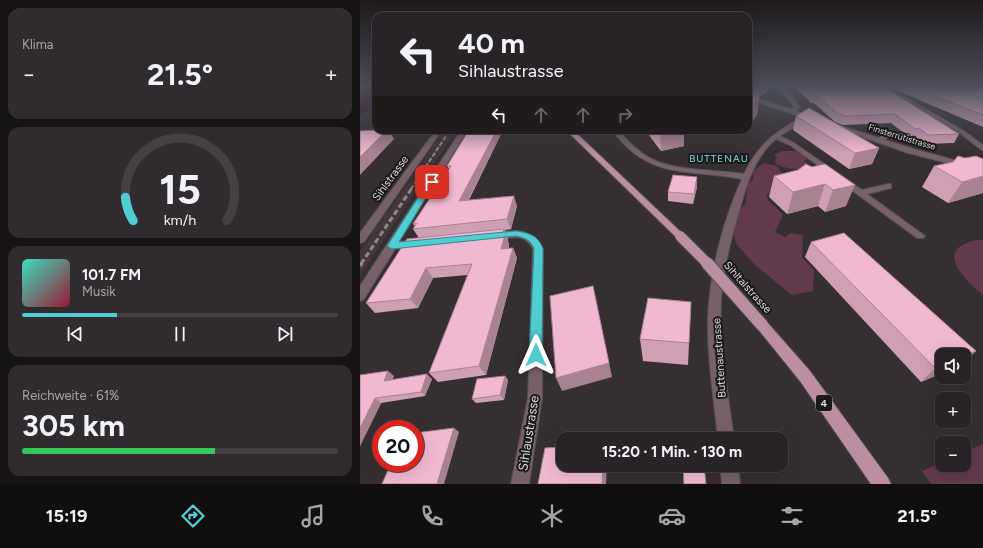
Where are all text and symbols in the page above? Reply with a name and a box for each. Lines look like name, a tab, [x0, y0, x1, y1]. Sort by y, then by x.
text: 40 m	[458, 26, 525, 60]
icon: left	[392, 28, 444, 80]
text: Klima	[22, 37, 54, 52]
text: 21.5°	[147, 56, 213, 93]
text: Sihlaustrasse	[458, 60, 564, 82]
text: −	[22, 61, 36, 88]
text: +	[324, 61, 338, 88]
icon: left	[488, 104, 510, 126]
icon: ahead	[530, 104, 552, 126]
icon: ahead	[572, 104, 594, 126]
icon: right	[614, 104, 636, 126]
street label: Finsterrütistrasse	[867, 121, 937, 152]
district label: BUTTENAU	[689, 152, 749, 165]
street label: Sihlstrasse	[370, 153, 411, 203]
text: 15	[159, 163, 201, 213]
pin	[415, 165, 449, 199]
icon: arrive	[421, 171, 443, 193]
text: km/h	[164, 210, 196, 228]
street label: Sihltalstrasse	[721, 259, 774, 316]
text: 101.7 FM	[82, 266, 141, 284]
text: Musik	[82, 284, 116, 299]
street label: Buttenaustrasse	[710, 318, 729, 398]
icon: previous	[64, 323, 86, 345]
icon: pause	[169, 323, 191, 345]
icon: next	[274, 323, 296, 345]
position arrow	[515, 334, 557, 376]
map controls	[935, 348, 971, 472]
button: sound	[935, 348, 971, 384]
text: Reichweite · 61%	[22, 388, 119, 403]
button: +	[935, 392, 971, 428]
street label: Sihlaustrasse	[515, 394, 542, 472]
road number: 4	[816, 395, 832, 411]
text: 305 km	[22, 407, 125, 444]
speed limit sign: 20	[372, 420, 424, 472]
button: −	[935, 436, 971, 472]
text: 15:20 · 1 Min. · 130 m	[602, 443, 742, 461]
icon: directions	[179, 502, 207, 530]
icon: music	[299, 502, 327, 530]
icon: phone	[418, 502, 446, 530]
icon: climate	[538, 502, 566, 530]
icon: car	[658, 502, 686, 530]
icon: filters	[778, 502, 806, 530]
text: 15:19	[46, 505, 87, 527]
text: 21.5°	[897, 505, 937, 527]

